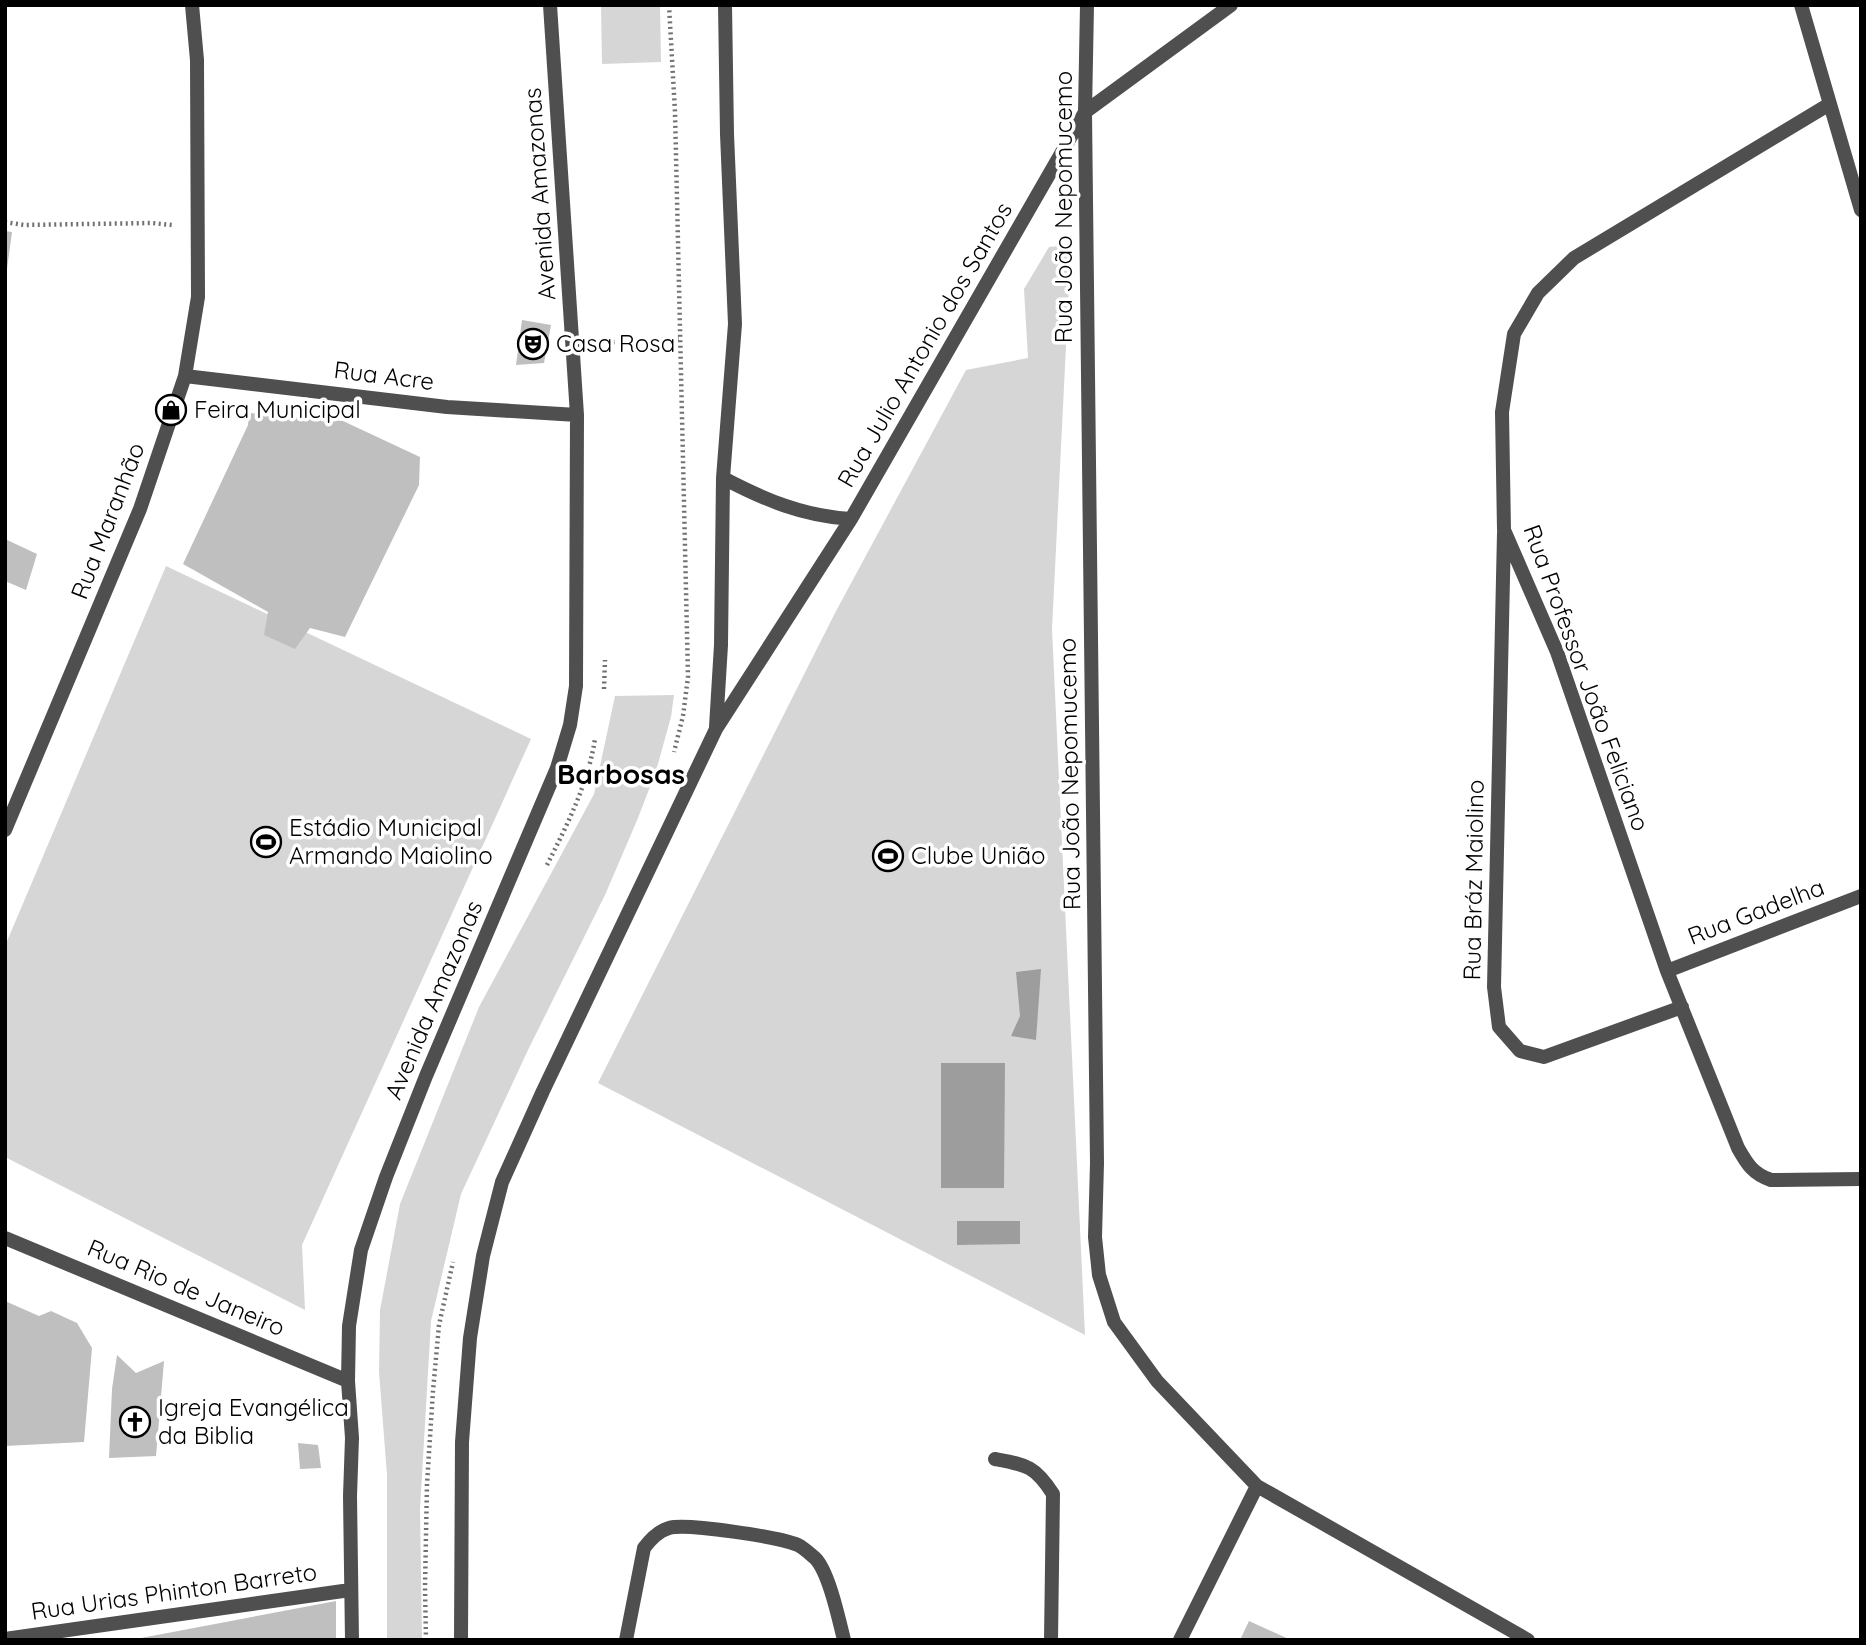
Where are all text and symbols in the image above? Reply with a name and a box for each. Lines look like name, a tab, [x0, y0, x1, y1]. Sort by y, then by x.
street label: Rua João Nepomucemo	[1048, 71, 1078, 343]
street label: Avenida Amazonas	[517, 87, 561, 301]
street label: Rua Julio Antonio dos Santos	[830, 197, 1018, 492]
theatre icon: Casa Rosa	[516, 327, 550, 361]
place label: Casa Rosa	[556, 328, 675, 358]
street label: Rua Acre	[332, 354, 436, 396]
shop icon: Feira Municipal	[154, 393, 188, 427]
place label: Feira Municipal	[194, 394, 361, 424]
street label: Rua Maranhão	[63, 438, 151, 603]
street label: Rua Professor João Feliciano	[1517, 520, 1656, 835]
street label: Rua João Nepomucemo	[1052, 638, 1086, 910]
district label: Barbosas	[557, 756, 685, 791]
street label: Rua Bráz Maiolino	[1456, 779, 1490, 981]
place label: Estádio Municipal Armando Maiolino	[289, 812, 493, 870]
sports icon: Estádio Municipal Armando Maiolino	[249, 825, 283, 859]
sports icon: Clube União	[871, 839, 905, 873]
place label: Clube União	[911, 840, 1046, 870]
street label: Rua Gadelha	[1683, 871, 1828, 951]
street label: Avenida Amazonas	[378, 896, 489, 1104]
street label: Rua Rio de Janeiro	[83, 1232, 290, 1342]
place label: Igreja Evangélica da Biblia	[158, 1392, 349, 1450]
church icon: Igreja Evangélica da Biblia	[118, 1405, 152, 1439]
street label: Rua Urias Phinton Barreto	[29, 1556, 319, 1626]

